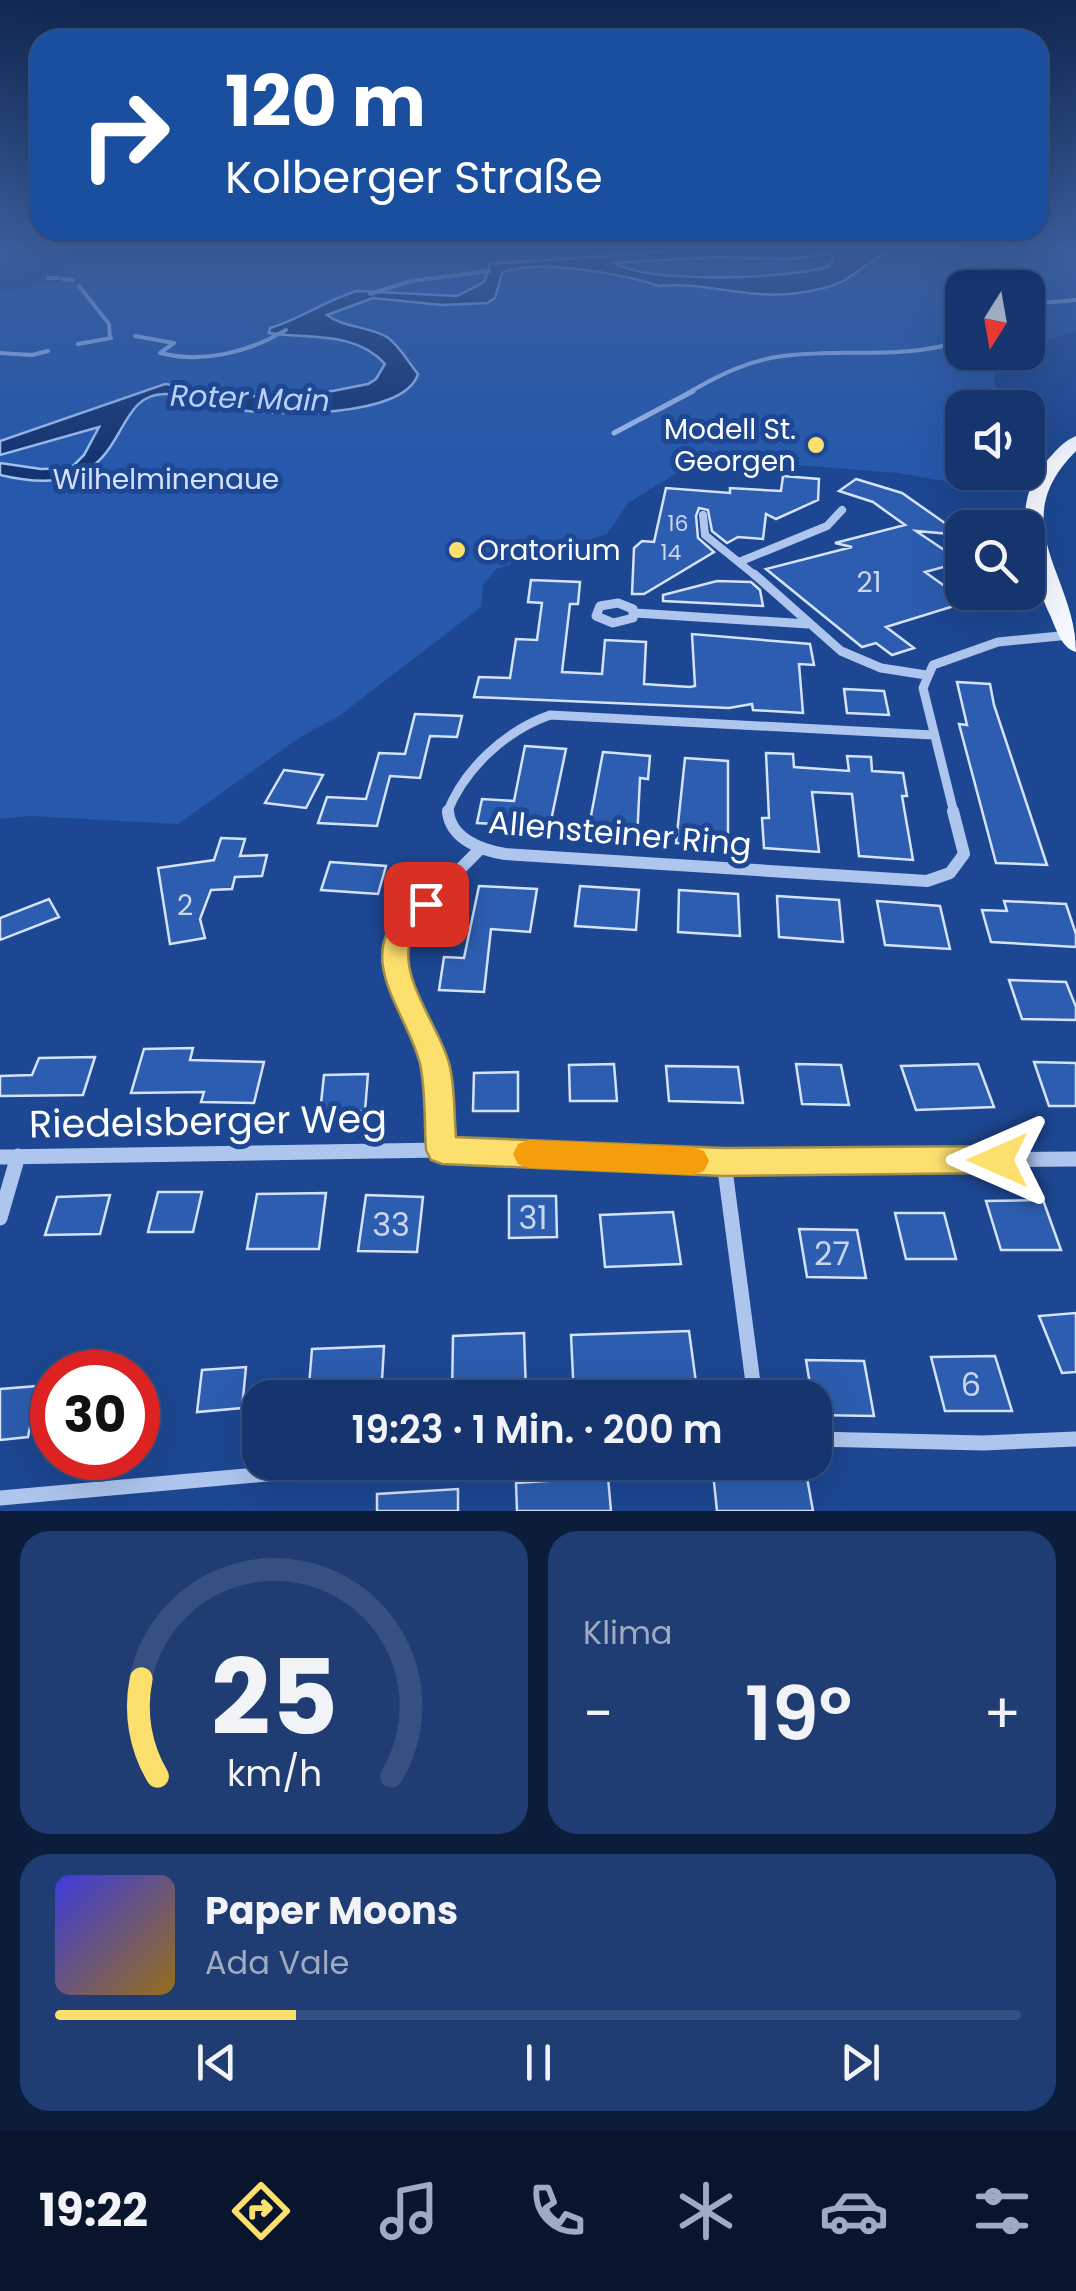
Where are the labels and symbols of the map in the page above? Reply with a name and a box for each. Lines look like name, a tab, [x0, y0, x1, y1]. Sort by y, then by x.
north arrow	[945, 270, 1045, 370]
water label: Roter Main	[169, 374, 331, 422]
place label: Modell St. Georgen	[664, 410, 796, 481]
marker: Modell St. Georgen	[805, 434, 827, 456]
park label: Wilhelminenaue	[53, 460, 279, 499]
house number: 16	[667, 508, 689, 539]
place label: Oratorium	[477, 531, 621, 570]
house number: 14	[661, 537, 682, 568]
marker: Oratorium	[446, 539, 468, 561]
house number: 21	[856, 563, 882, 602]
street label: Allensteiner Ring	[487, 799, 753, 867]
pin	[384, 862, 469, 947]
house number: 2	[177, 886, 193, 925]
street label: Riedelsberger Weg	[29, 1091, 387, 1151]
position arrow	[946, 1108, 1050, 1212]
house number: 31	[518, 1195, 548, 1240]
house number: 33	[372, 1202, 410, 1247]
house number: 27	[814, 1231, 850, 1276]
speed limit sign: 30	[30, 1350, 160, 1480]
house number: 6	[961, 1362, 981, 1407]

